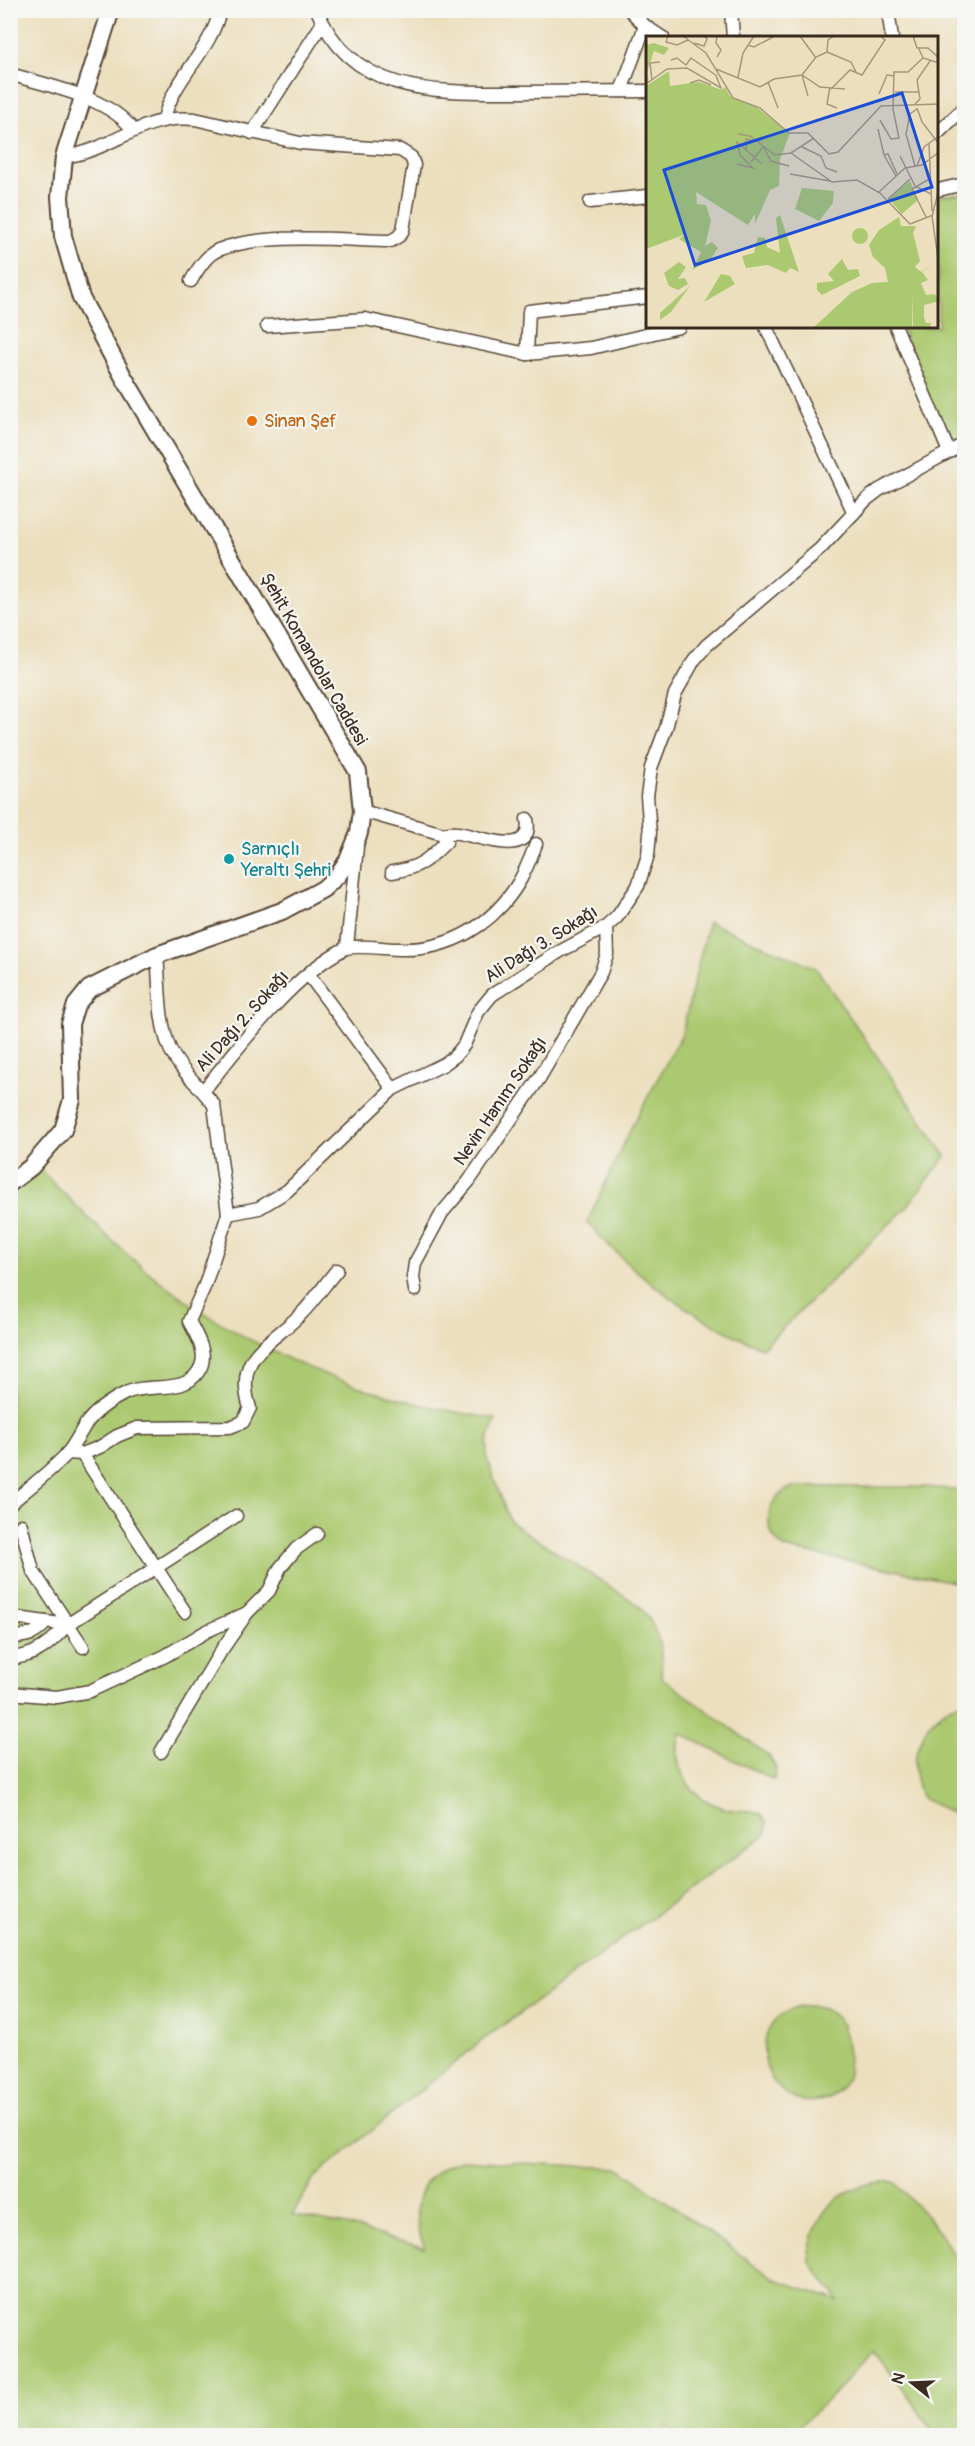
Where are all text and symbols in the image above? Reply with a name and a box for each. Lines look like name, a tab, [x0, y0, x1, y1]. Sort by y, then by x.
inset map	[646, 36, 939, 328]
place label: Sinan Şef	[264, 410, 337, 433]
marker: Sinan Şef	[245, 414, 259, 428]
street label: Şehit Komandolar Caddesi	[255, 569, 372, 749]
place label: Sarnıçlı Yeraltı Şehri	[240, 838, 331, 882]
marker: Sarnıçlı Yeraltı Şehri	[222, 852, 236, 866]
street label: Ali Dağı 3. Sokağı	[480, 900, 602, 988]
street label: Ali Dağı 2. Sokağı	[191, 966, 294, 1077]
street label: Nevin Hanım Sokağı	[449, 1032, 552, 1170]
north arrow	[882, 2353, 942, 2413]
text: N	[888, 2370, 910, 2387]

